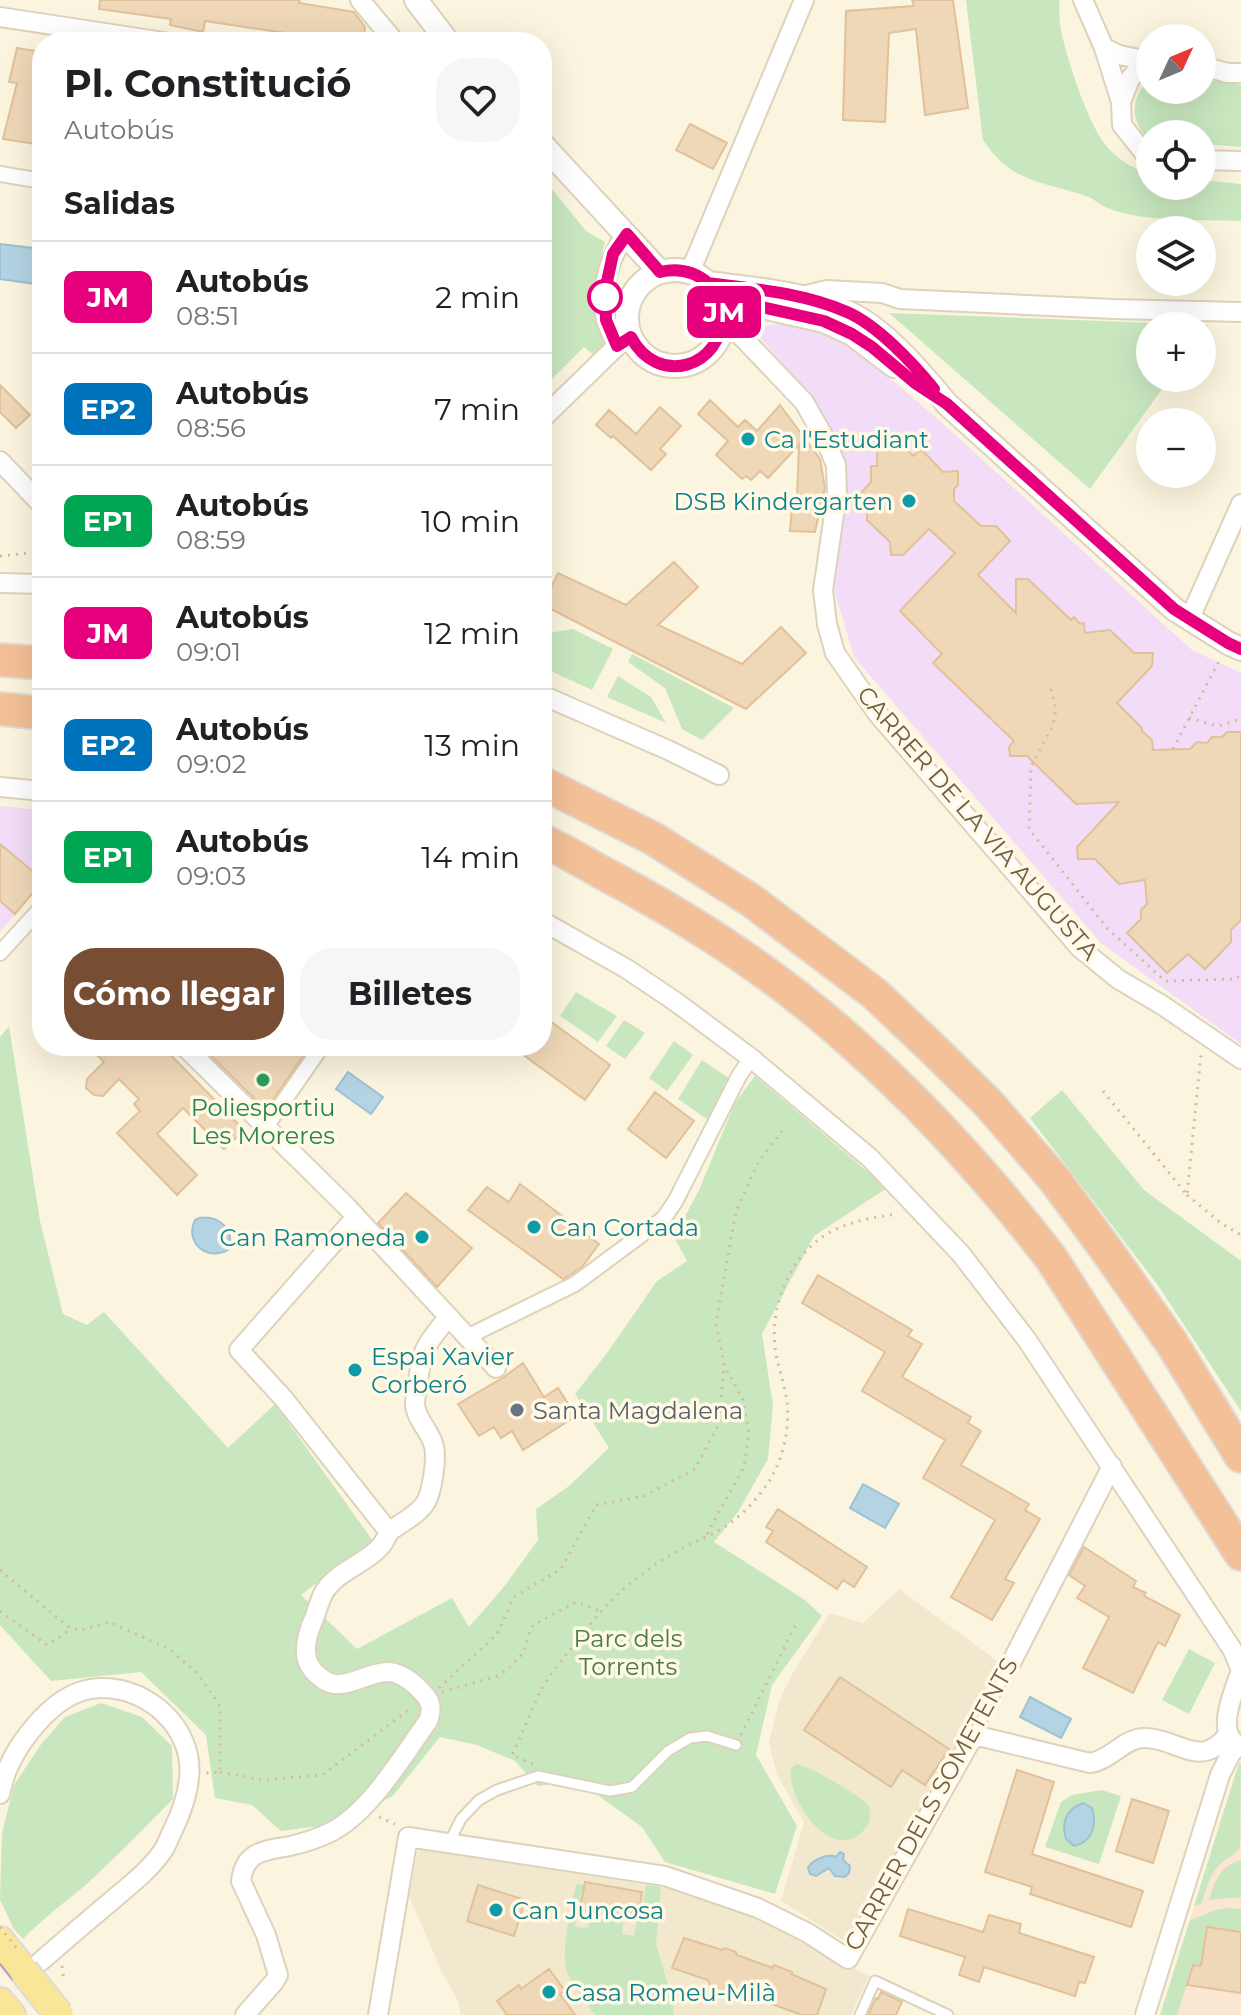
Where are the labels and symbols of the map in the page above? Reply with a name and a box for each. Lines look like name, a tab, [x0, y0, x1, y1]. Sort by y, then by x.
north arrow	[1136, 24, 1216, 104]
unlabelled marker	[588, 280, 622, 314]
line badge: JM	[688, 286, 760, 338]
place label: Ca l'Estudiant	[764, 425, 929, 454]
marker: Ca l'Estudiant	[739, 430, 757, 448]
place label: DSB Kindergarten	[674, 487, 893, 516]
marker: DSB Kindergarten	[900, 492, 918, 510]
street label: CARRER DE LA VIA AUGUSTA	[851, 680, 1105, 966]
marker: Poliesportiu Les Moreres	[254, 1071, 272, 1089]
place label: Poliesportiu Les Moreres	[191, 1093, 335, 1150]
place label: Can Cortada	[550, 1213, 699, 1242]
marker: Can Cortada	[525, 1218, 543, 1236]
place label: Can Ramoneda	[219, 1223, 406, 1252]
marker: Can Ramoneda	[413, 1228, 431, 1246]
place label: Espai Xavier Corberó	[371, 1342, 515, 1399]
marker: Espai Xavier Corberó	[346, 1361, 364, 1379]
place label: Santa Magdalena	[533, 1396, 743, 1425]
marker: Santa Magdalena	[508, 1401, 526, 1419]
park label: Parc dels Torrents	[573, 1624, 683, 1681]
street label: CARRER DELS SOMETENTS	[838, 1652, 1024, 1956]
place label: Can Juncosa	[512, 1896, 664, 1925]
marker: Can Juncosa	[487, 1901, 505, 1919]
place label: Casa Romeu-Milà	[565, 1978, 776, 2007]
marker: Casa Romeu-Milà	[540, 1983, 558, 2001]

